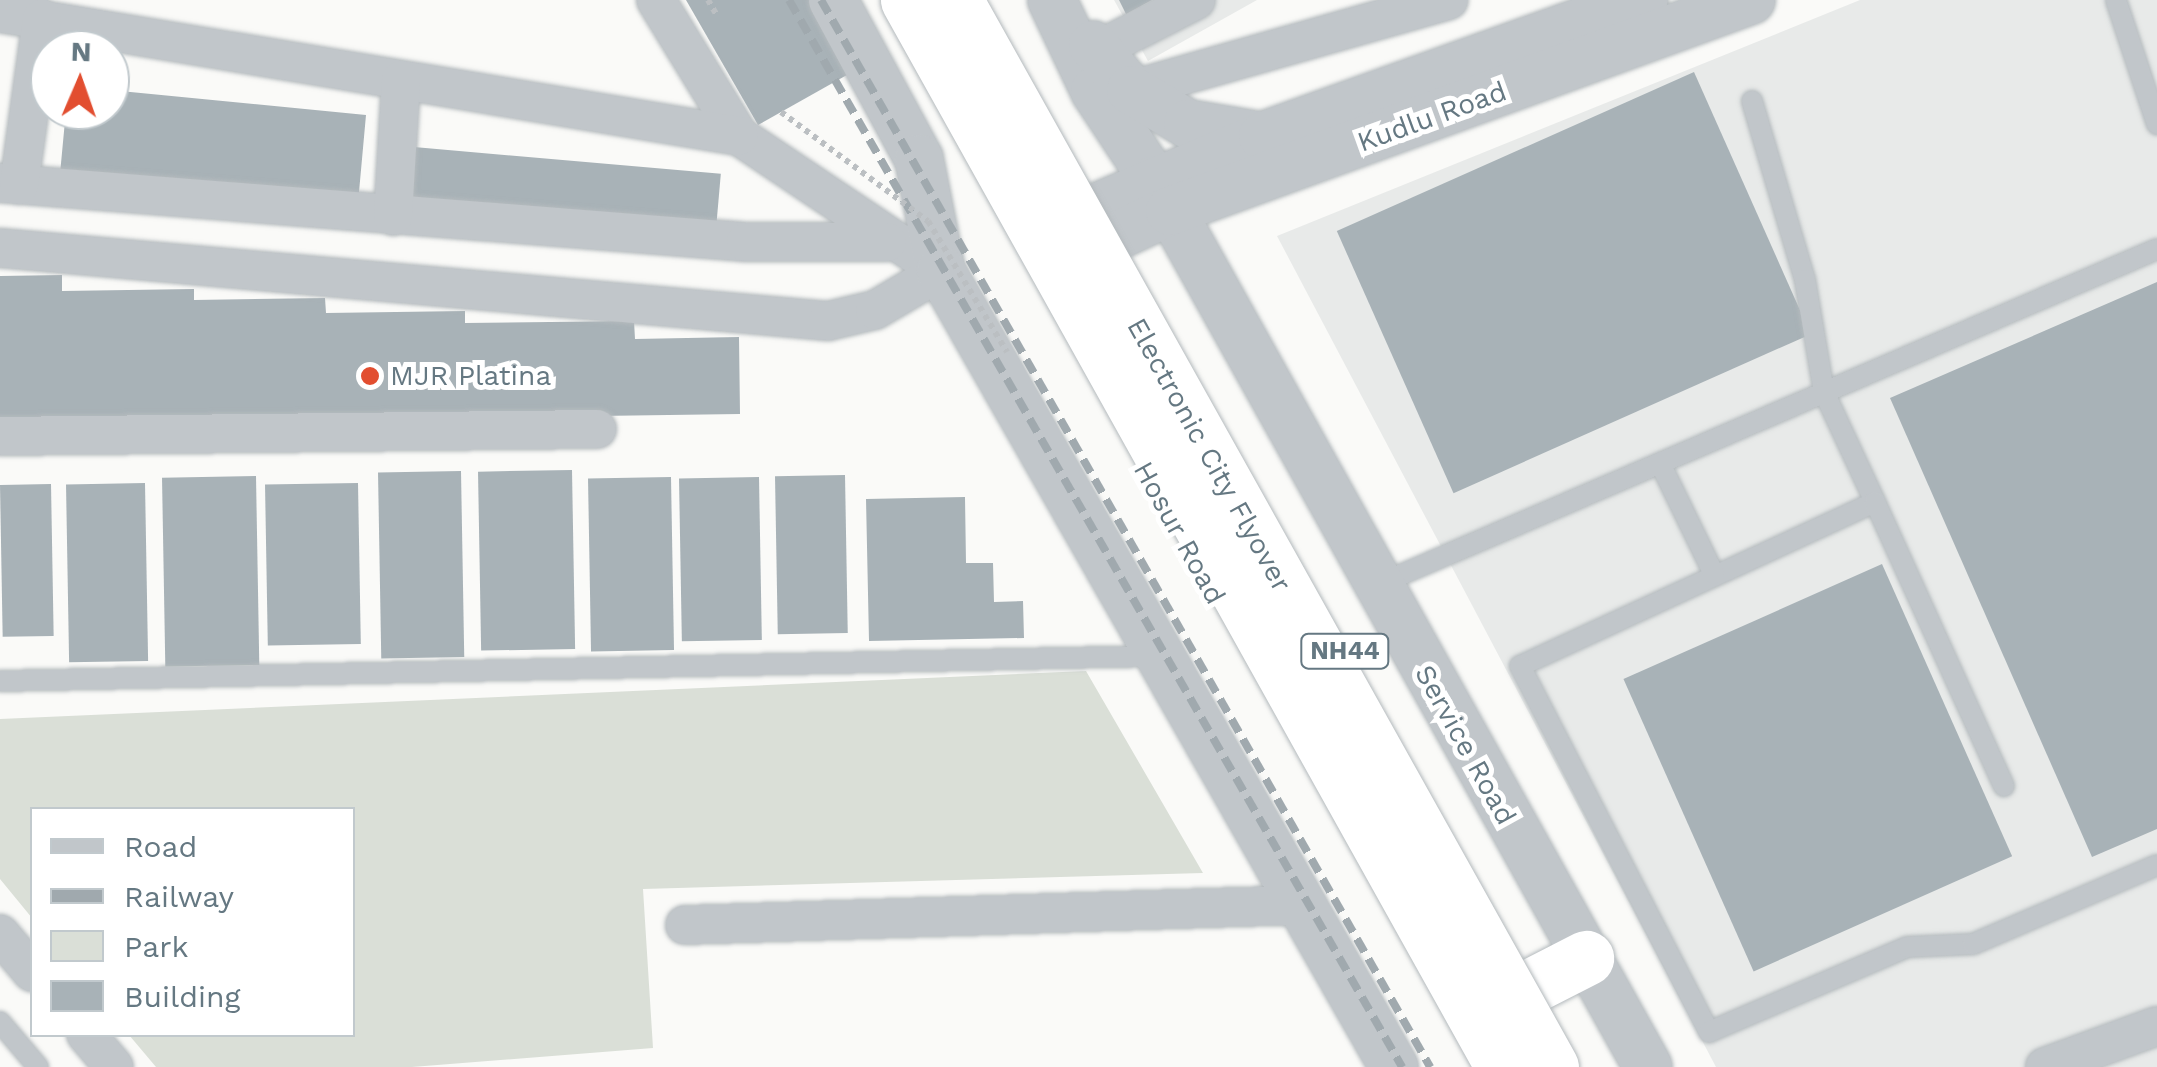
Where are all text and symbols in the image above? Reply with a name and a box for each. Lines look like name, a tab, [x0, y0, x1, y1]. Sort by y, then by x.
north arrow	[30, 30, 130, 130]
text: N	[70, 35, 92, 68]
street label: Kudlu Road	[1353, 74, 1511, 160]
street label: Electronic City Flyover	[1120, 312, 1298, 598]
place label: MJR Platina	[390, 359, 551, 393]
marker: MJR Platina	[359, 365, 381, 387]
street label: Hosur Road	[1126, 456, 1232, 610]
road number: NH44	[1300, 631, 1390, 671]
street label: Service Road	[1407, 659, 1523, 831]
legend	[30, 807, 355, 1037]
text: Road	[124, 829, 197, 864]
text: Railway	[124, 879, 234, 914]
text: Park	[124, 929, 189, 964]
text: Building	[124, 979, 241, 1014]

